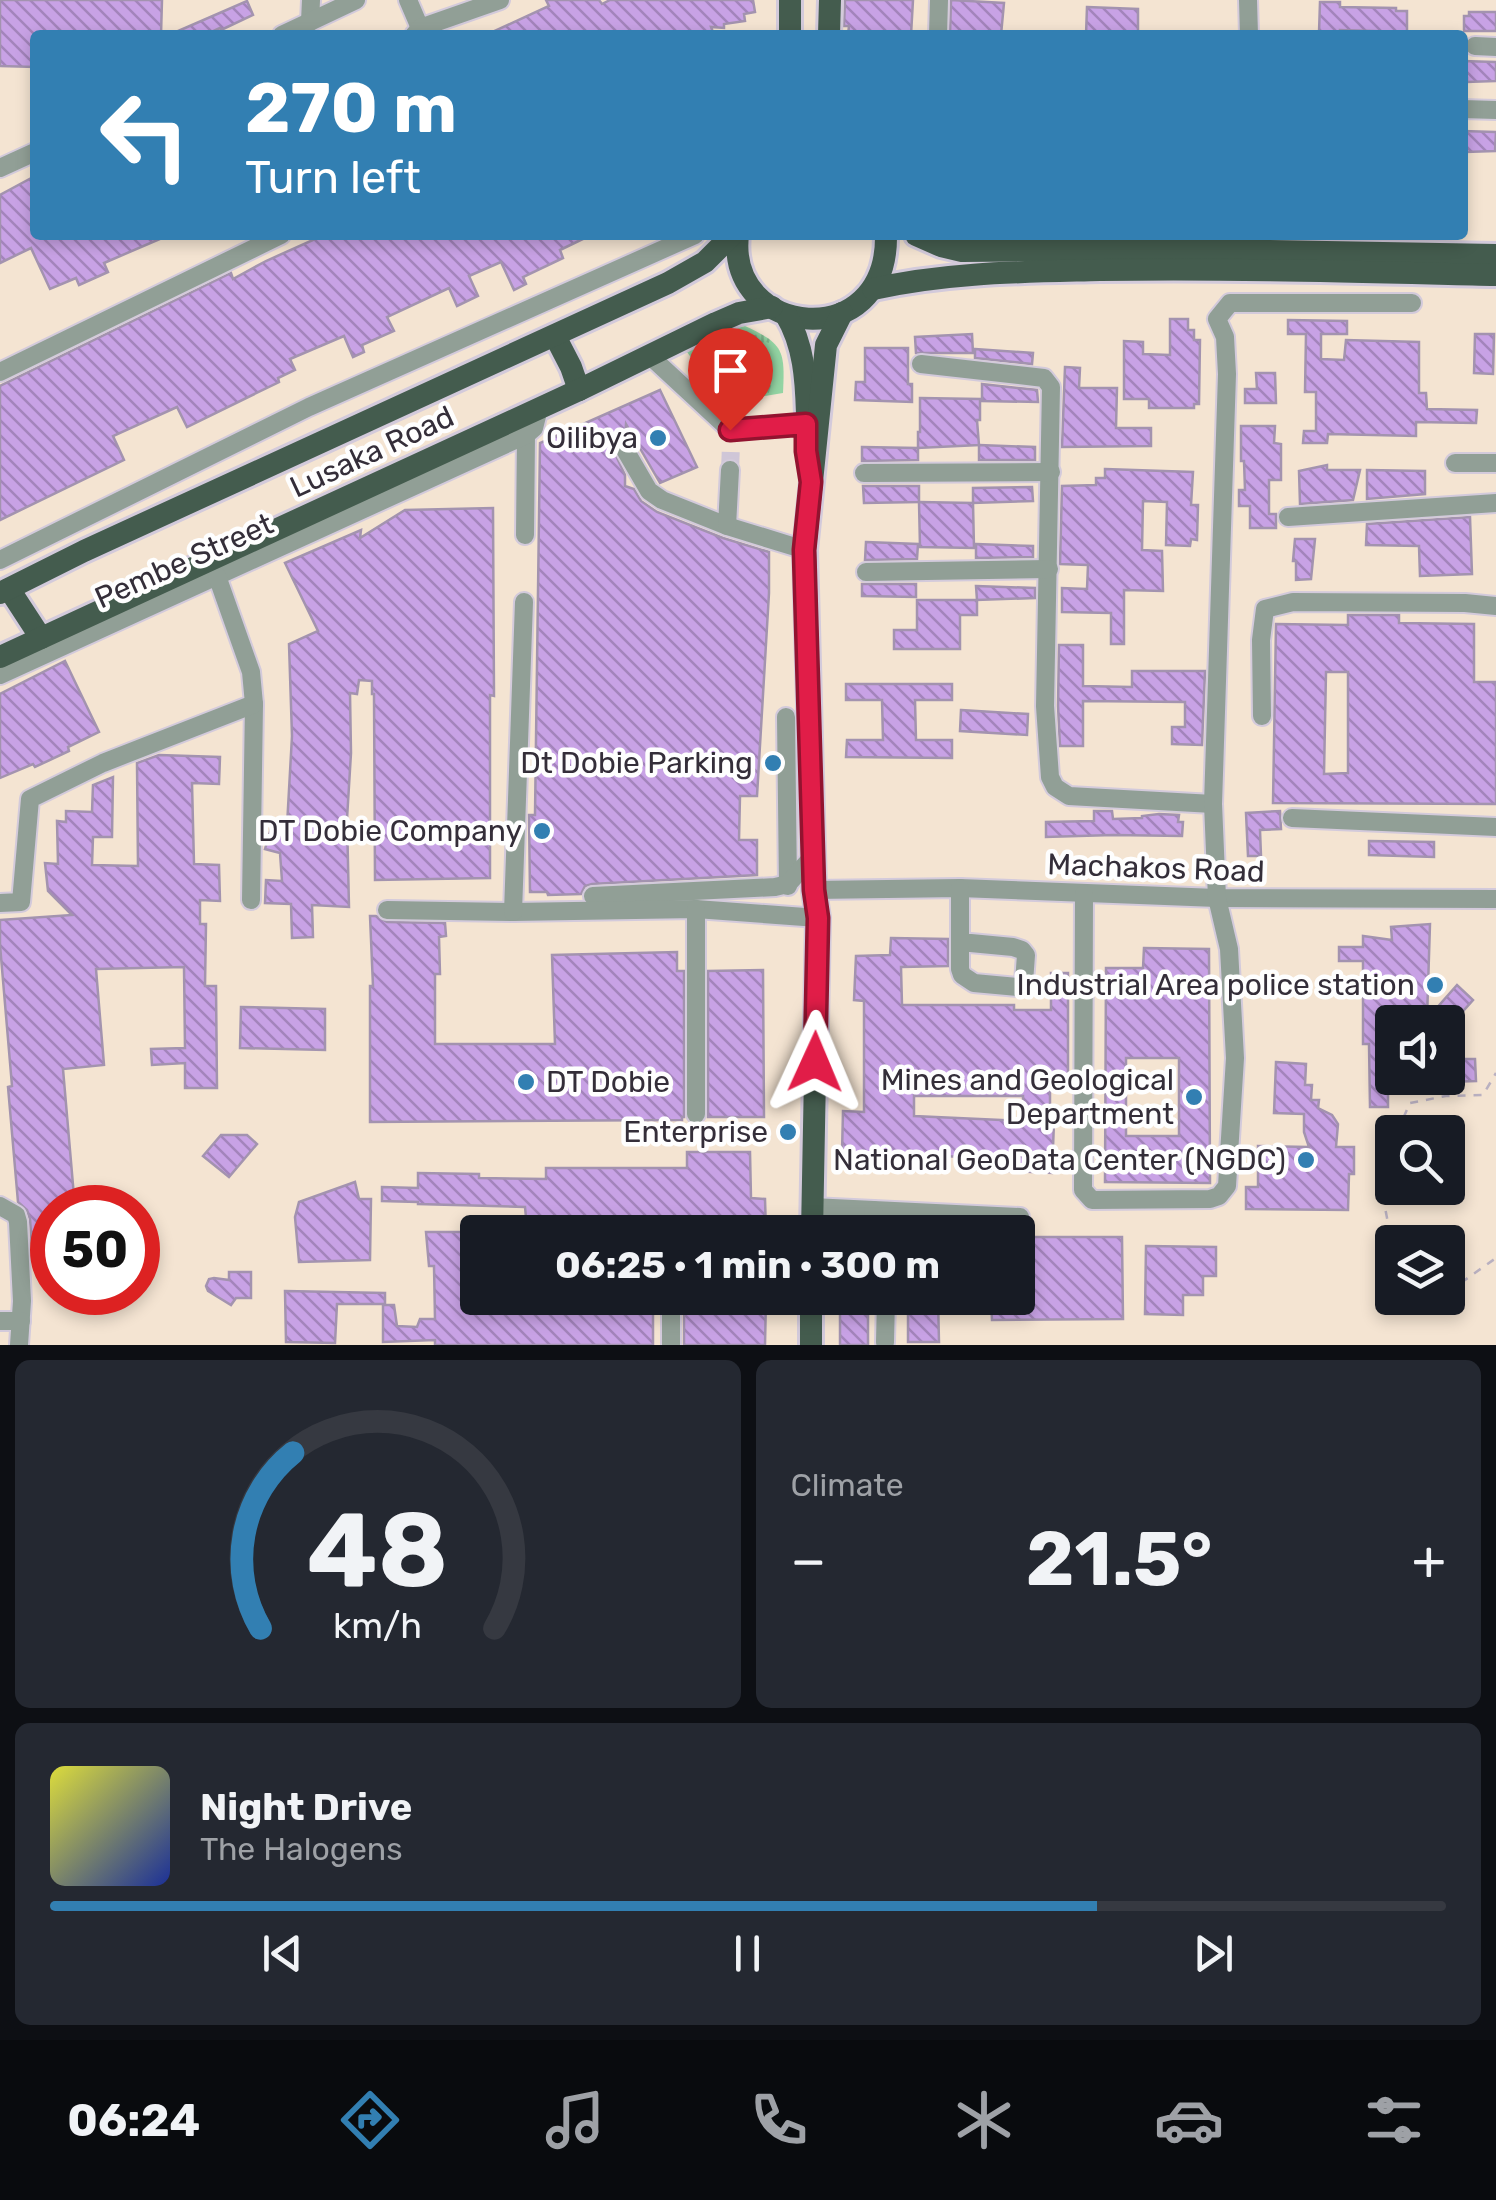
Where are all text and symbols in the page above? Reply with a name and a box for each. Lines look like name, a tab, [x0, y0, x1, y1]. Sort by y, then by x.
text: 270 m	[245, 67, 457, 150]
icon: left	[80, 70, 210, 200]
text: Turn left	[245, 151, 421, 204]
pin	[688, 328, 773, 431]
icon: arrive	[703, 343, 758, 398]
street label: Lusaka Road	[284, 398, 460, 506]
place label: Oilibya	[546, 420, 638, 456]
marker: Oilibya	[647, 427, 669, 449]
street label: Pembe Street	[89, 506, 279, 616]
place label: Dt Dobie Parking	[520, 745, 753, 781]
marker: Dt Dobie Parking	[762, 752, 784, 774]
place label: DT Dobie Company	[258, 813, 522, 849]
marker: DT Dobie Company	[531, 820, 553, 842]
street label: Machakos Road	[1047, 846, 1265, 890]
place label: Industrial Area police station	[1017, 967, 1415, 1003]
marker: Industrial Area police station	[1424, 974, 1446, 996]
map controls	[1375, 1005, 1465, 1315]
button: sound	[1375, 1005, 1465, 1095]
position arrow	[763, 1010, 867, 1114]
place label: Mines and Geological Department	[881, 1062, 1174, 1132]
place label: DT Dobie	[546, 1064, 670, 1100]
marker: DT Dobie	[515, 1071, 537, 1093]
marker: Mines and Geological Department	[1183, 1086, 1205, 1108]
place label: Enterprise	[623, 1114, 768, 1150]
button: search	[1375, 1115, 1465, 1205]
marker: Enterprise	[777, 1121, 799, 1143]
place label: National GeoData Center (NGDC)	[833, 1142, 1286, 1178]
marker: National GeoData Center (NGDC)	[1295, 1149, 1317, 1171]
speed limit sign: 50	[30, 1185, 160, 1315]
button: layers	[1375, 1225, 1465, 1315]
text: 06:25 · 1 min · 300 m	[555, 1242, 940, 1288]
text: Climate	[791, 1466, 904, 1504]
text: 48	[307, 1489, 448, 1612]
text: 21.5°	[1026, 1515, 1212, 1604]
text: −	[791, 1528, 826, 1593]
text: +	[1412, 1528, 1446, 1593]
text: km/h	[333, 1605, 422, 1647]
text: Night Drive	[200, 1784, 412, 1830]
text: The Halogens	[200, 1830, 403, 1868]
icon: previous	[255, 1926, 310, 1981]
icon: pause	[720, 1926, 775, 1981]
icon: next	[1186, 1926, 1241, 1981]
icon: directions	[335, 2085, 405, 2155]
icon: music	[540, 2085, 610, 2155]
icon: phone	[744, 2085, 814, 2155]
icon: climate	[949, 2085, 1019, 2155]
icon: car	[1154, 2085, 1224, 2155]
icon: filters	[1359, 2085, 1429, 2155]
text: 06:24	[67, 2094, 200, 2147]

